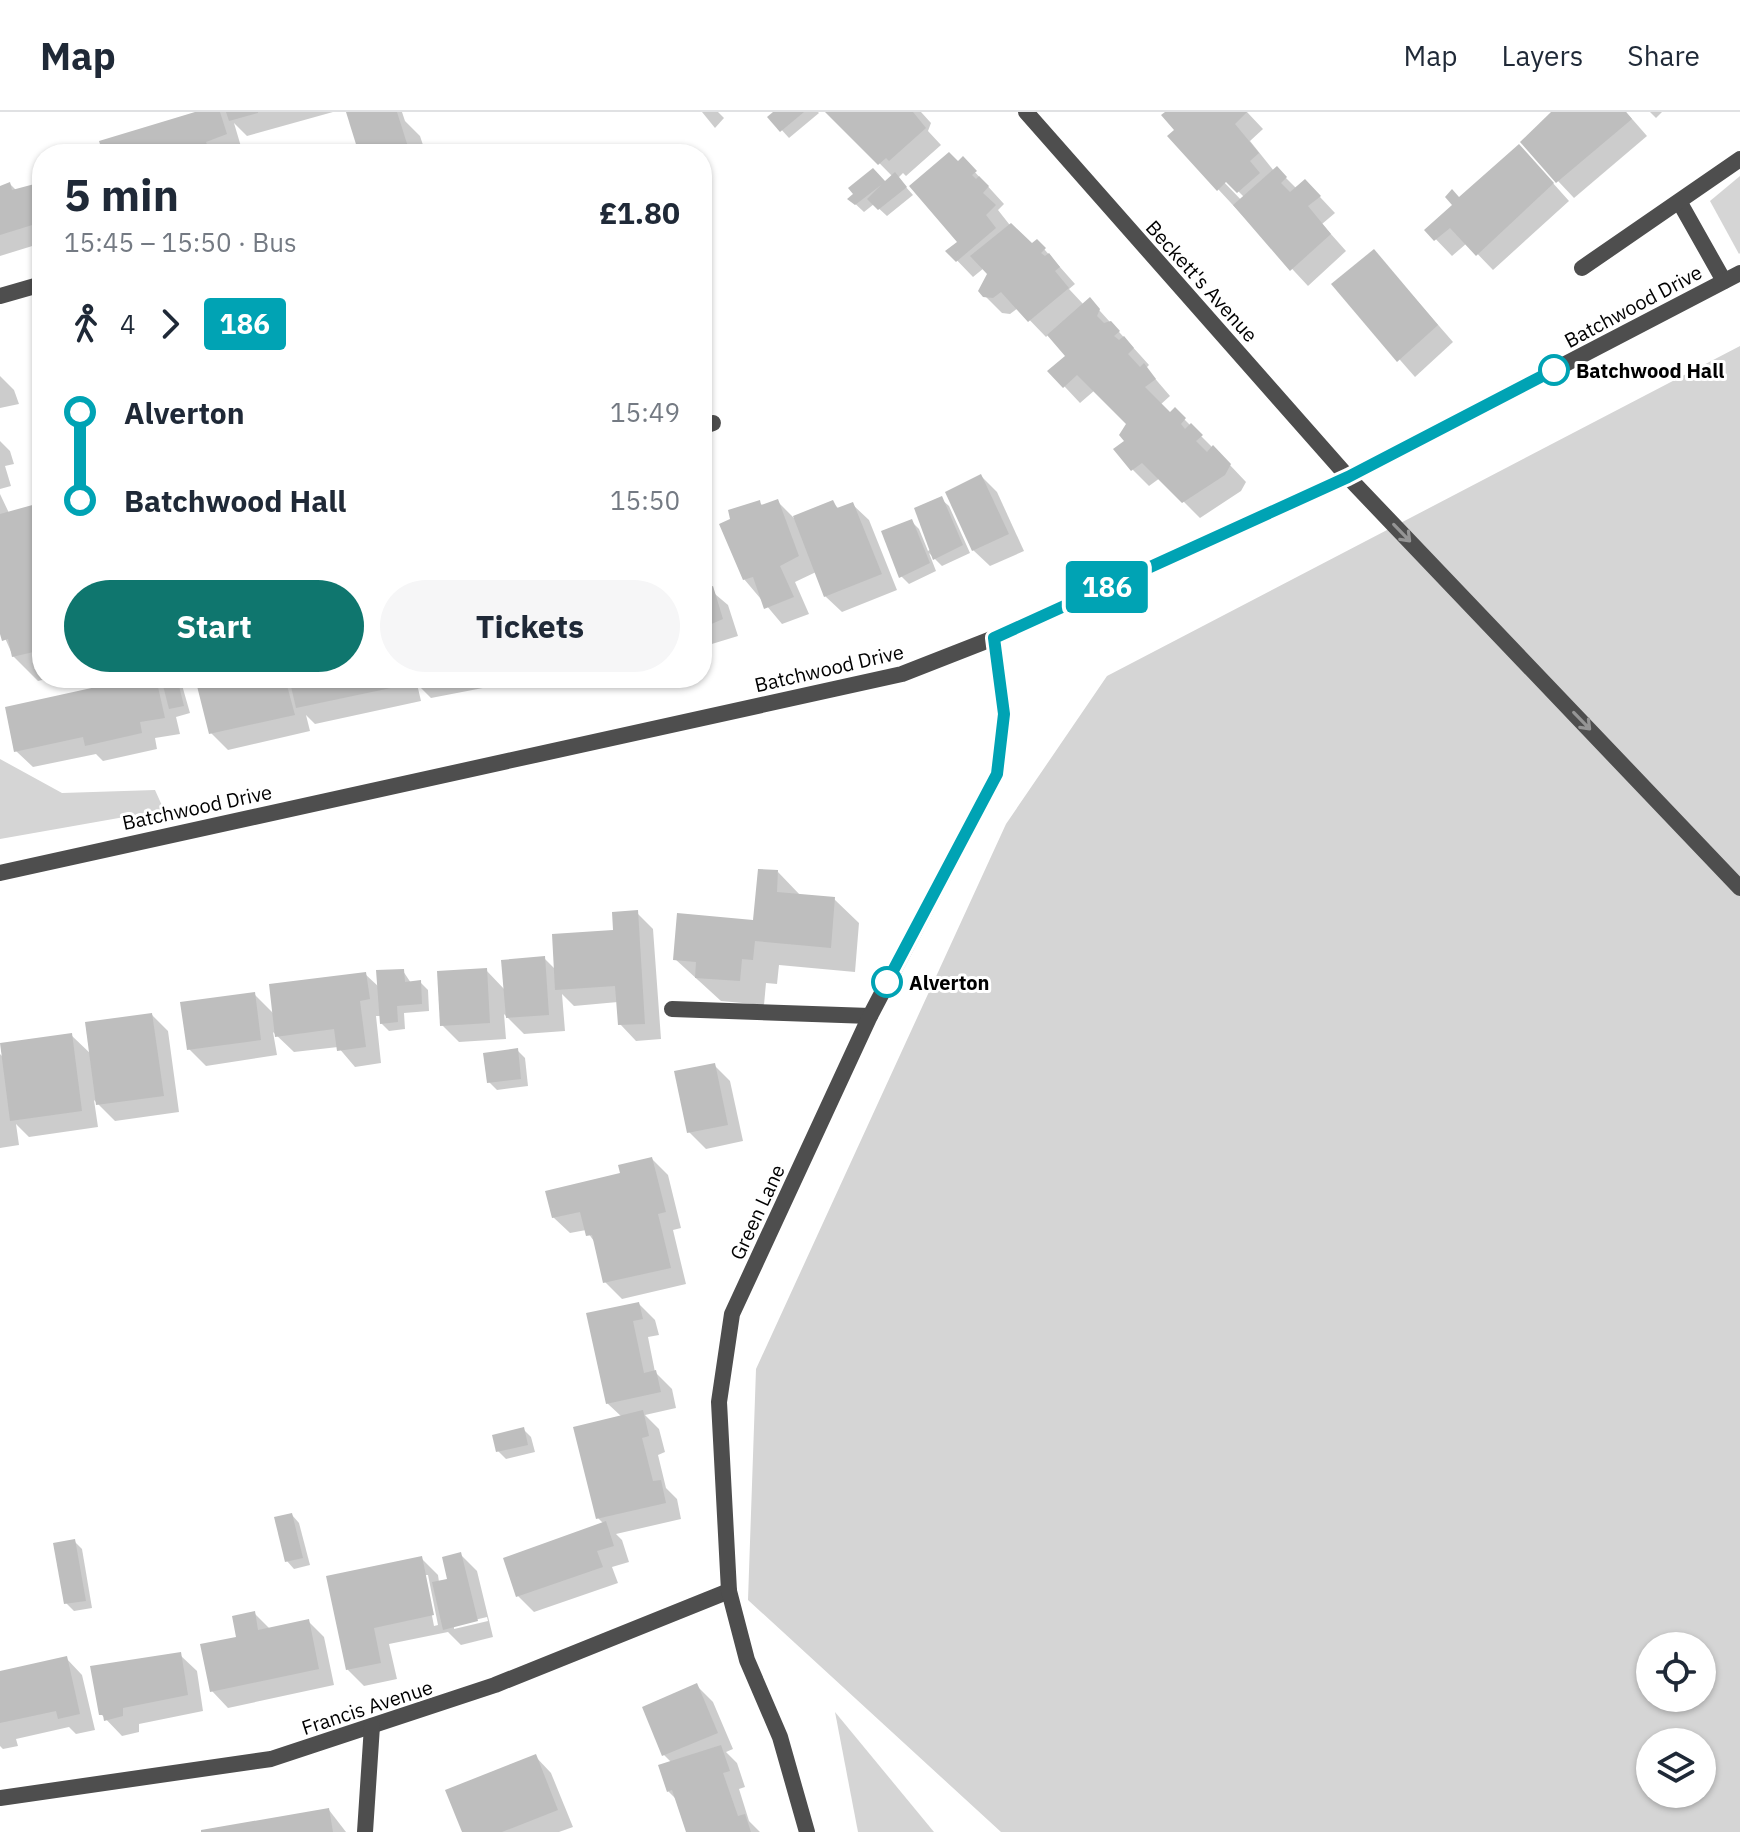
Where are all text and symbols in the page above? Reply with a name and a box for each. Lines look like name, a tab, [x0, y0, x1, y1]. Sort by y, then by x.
text: Map	[40, 31, 116, 80]
text: Map	[1403, 37, 1457, 74]
text: Layers	[1501, 37, 1583, 74]
text: Share	[1627, 37, 1700, 74]
text: 5 min	[64, 166, 179, 223]
text: £1.80	[599, 193, 680, 232]
street label: Beckett's Avenue	[1140, 214, 1264, 348]
text: 15:45 – 15:50 · Bus	[64, 225, 297, 259]
street label: Batchwood Drive	[1559, 258, 1707, 354]
icon: walk	[64, 302, 108, 346]
icon: forward	[148, 302, 192, 346]
text: 186	[220, 305, 270, 342]
text: 4	[120, 307, 136, 341]
marker: Batchwood Hall	[1539, 355, 1569, 385]
place label: Batchwood Hall	[1576, 357, 1724, 384]
text: Alverton	[124, 393, 245, 432]
text: 15:49	[610, 395, 680, 429]
text: Batchwood Hall	[124, 481, 346, 520]
text: 15:50	[610, 483, 680, 517]
one-way arrow	[1392, 523, 1411, 542]
line badge: 186	[1061, 561, 1153, 613]
text: 186	[1082, 568, 1132, 605]
button: Start	[64, 580, 364, 672]
button: Tickets	[380, 580, 680, 672]
street label: Batchwood Drive	[752, 638, 906, 698]
one-way arrow	[1572, 711, 1591, 731]
street label: Batchwood Drive	[120, 778, 274, 836]
marker: Alverton	[872, 967, 902, 997]
place label: Alverton	[909, 969, 989, 996]
street label: Green Lane	[723, 1160, 791, 1264]
map controls	[1636, 1632, 1716, 1808]
button: locate	[1636, 1632, 1716, 1712]
street label: Francis Avenue	[298, 1673, 436, 1741]
button: layers	[1636, 1728, 1716, 1808]

